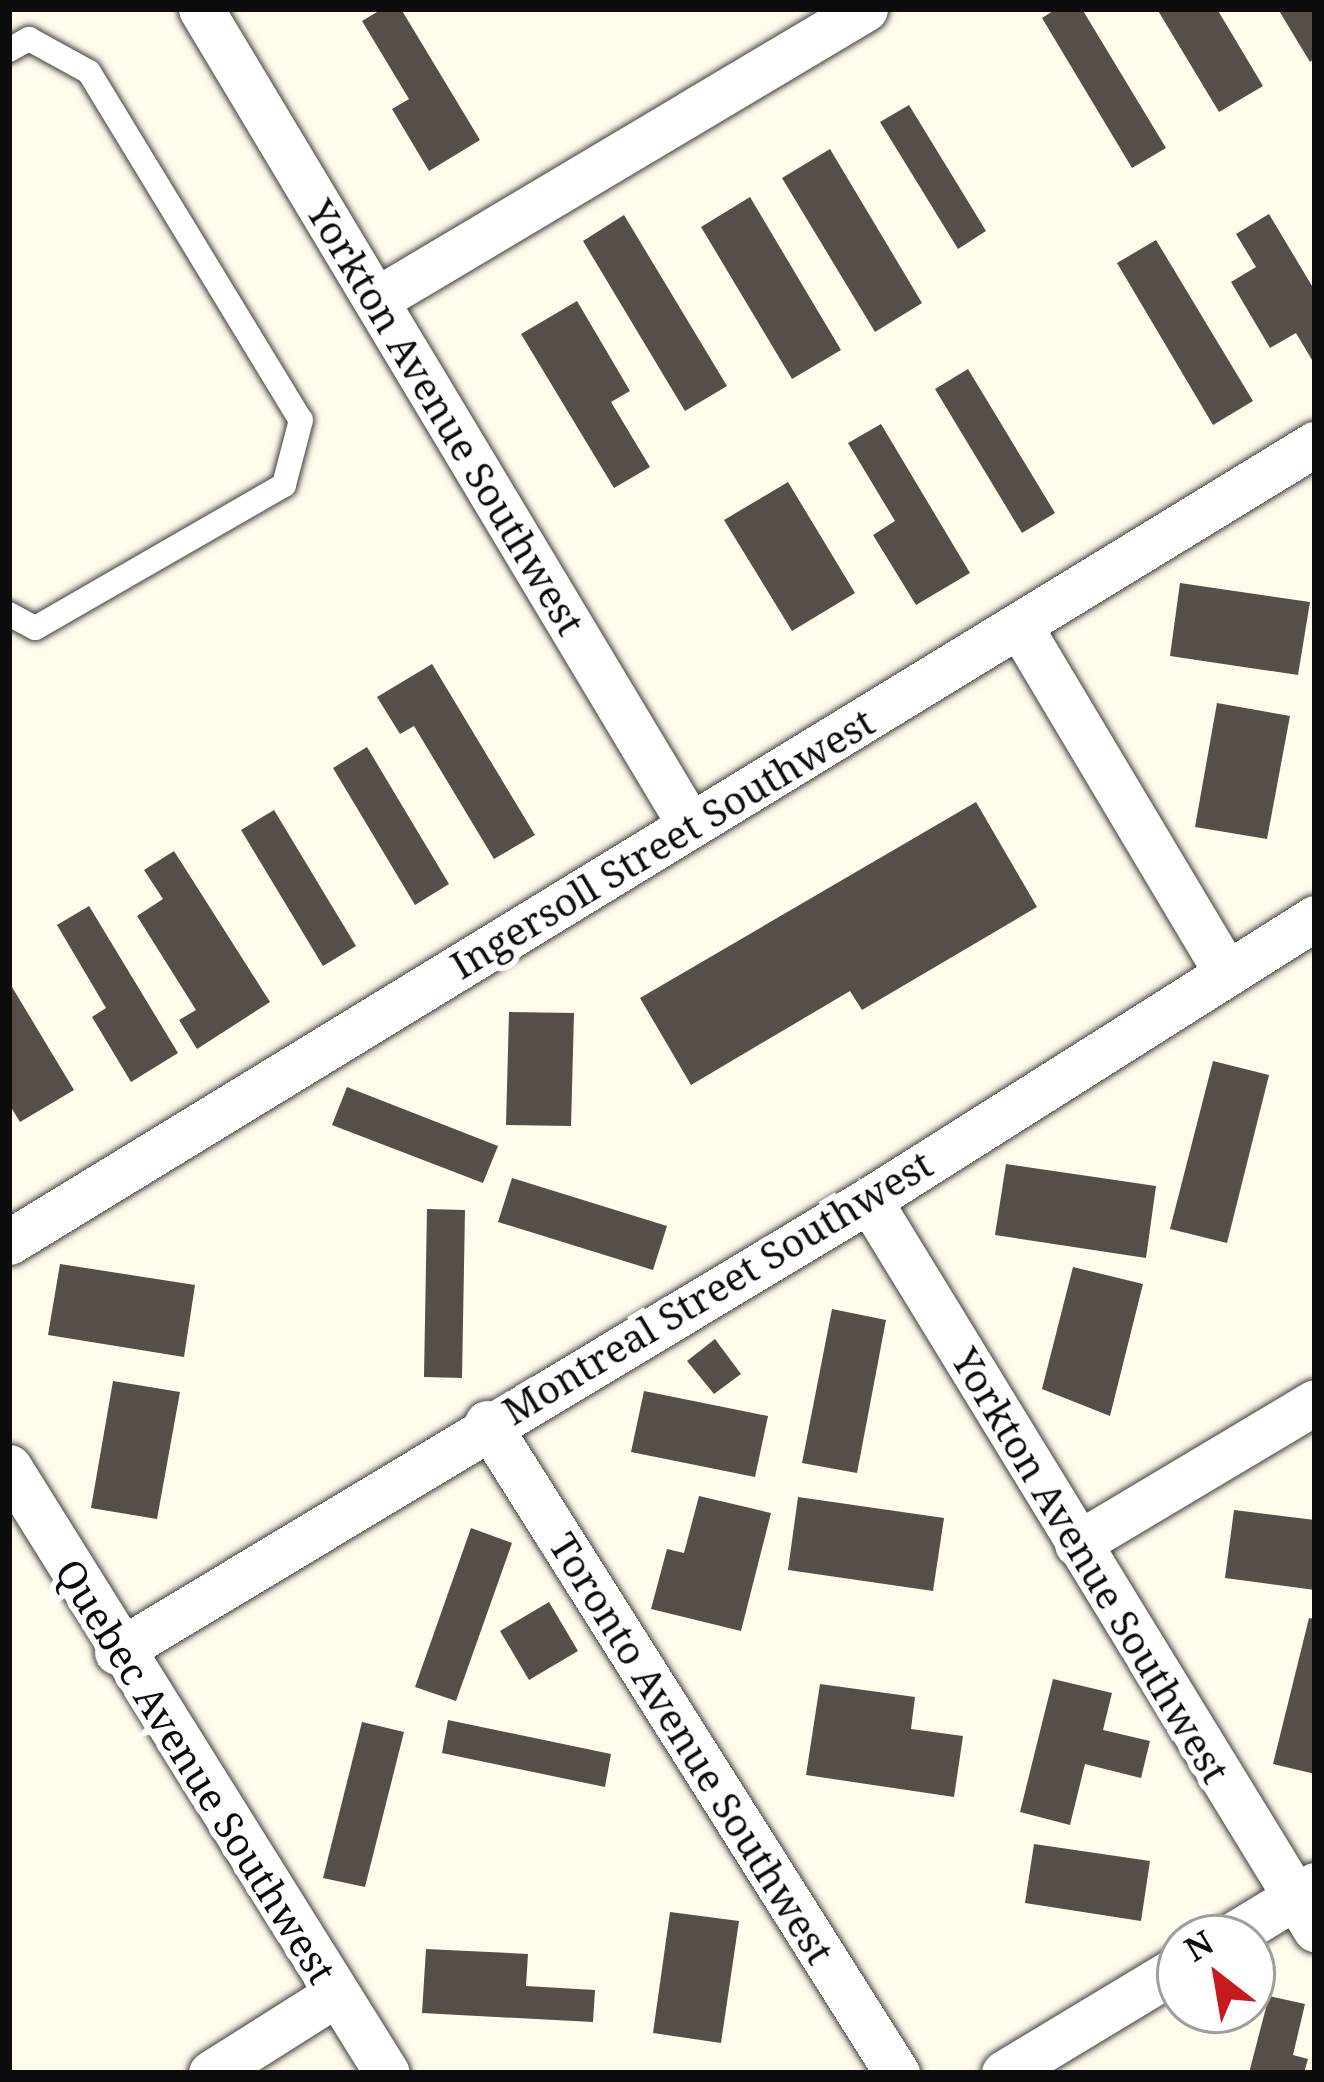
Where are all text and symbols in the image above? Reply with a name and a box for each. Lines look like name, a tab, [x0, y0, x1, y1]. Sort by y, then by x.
street label: Yorkton Avenue Southwest	[297, 191, 595, 643]
street label: Ingersoll Street Southwest	[442, 698, 882, 988]
street label: Montreal Street Southwest	[494, 1140, 940, 1434]
street label: Yorkton Avenue Southwest	[942, 1339, 1240, 1791]
street label: Toronto Avenue Southwest	[540, 1524, 844, 1972]
street label: Quebec Avenue Southwest	[46, 1550, 346, 1992]
north arrow	[1156, 1914, 1276, 2034]
text: N	[1176, 1919, 1221, 1971]

